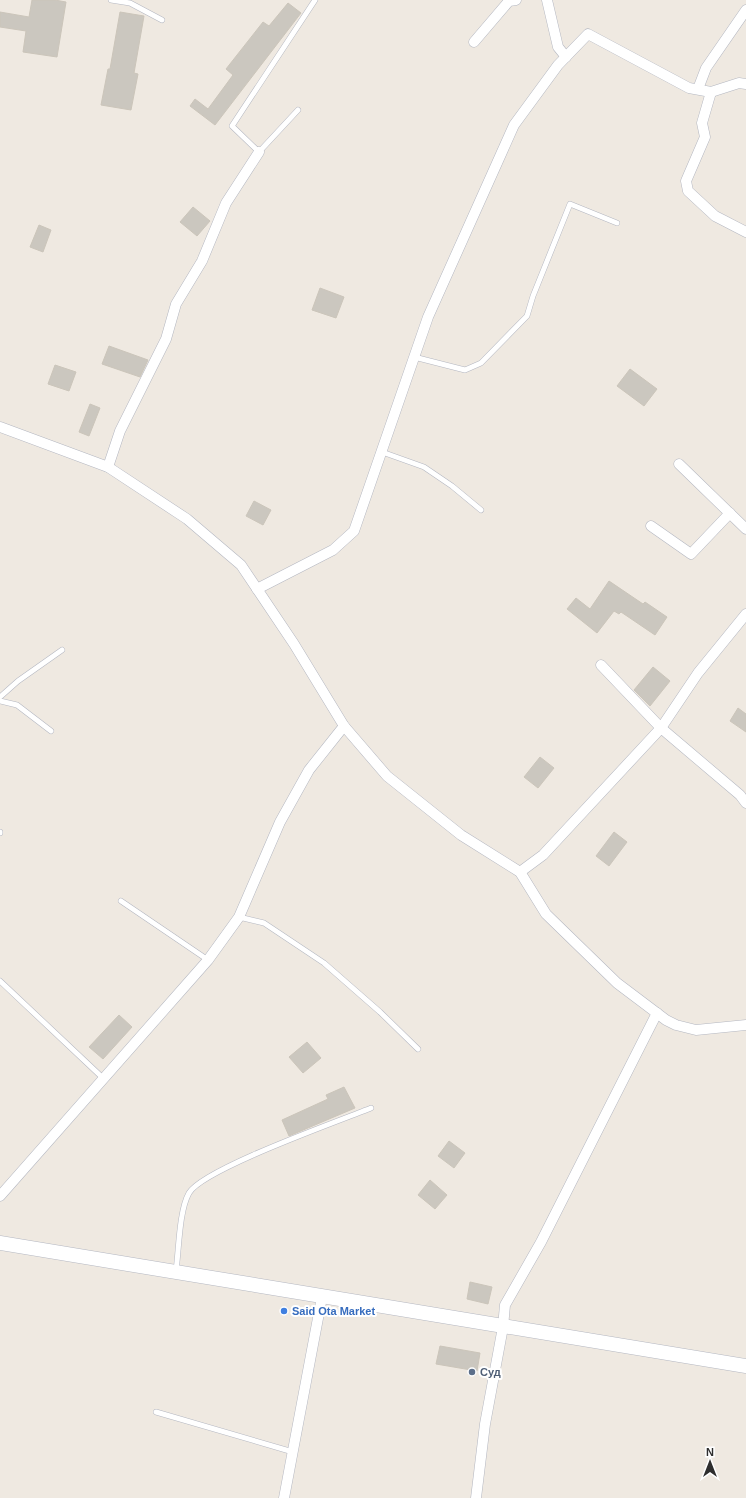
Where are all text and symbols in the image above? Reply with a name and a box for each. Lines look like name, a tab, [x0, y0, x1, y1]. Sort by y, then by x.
place label: Said Ota Market	[292, 1305, 375, 1317]
marker: Said Ota Market	[279, 1306, 289, 1316]
place label: Суд	[480, 1366, 501, 1378]
marker: Суд	[467, 1367, 477, 1377]
north arrow	[690, 1442, 730, 1482]
text: N	[706, 1446, 714, 1458]

